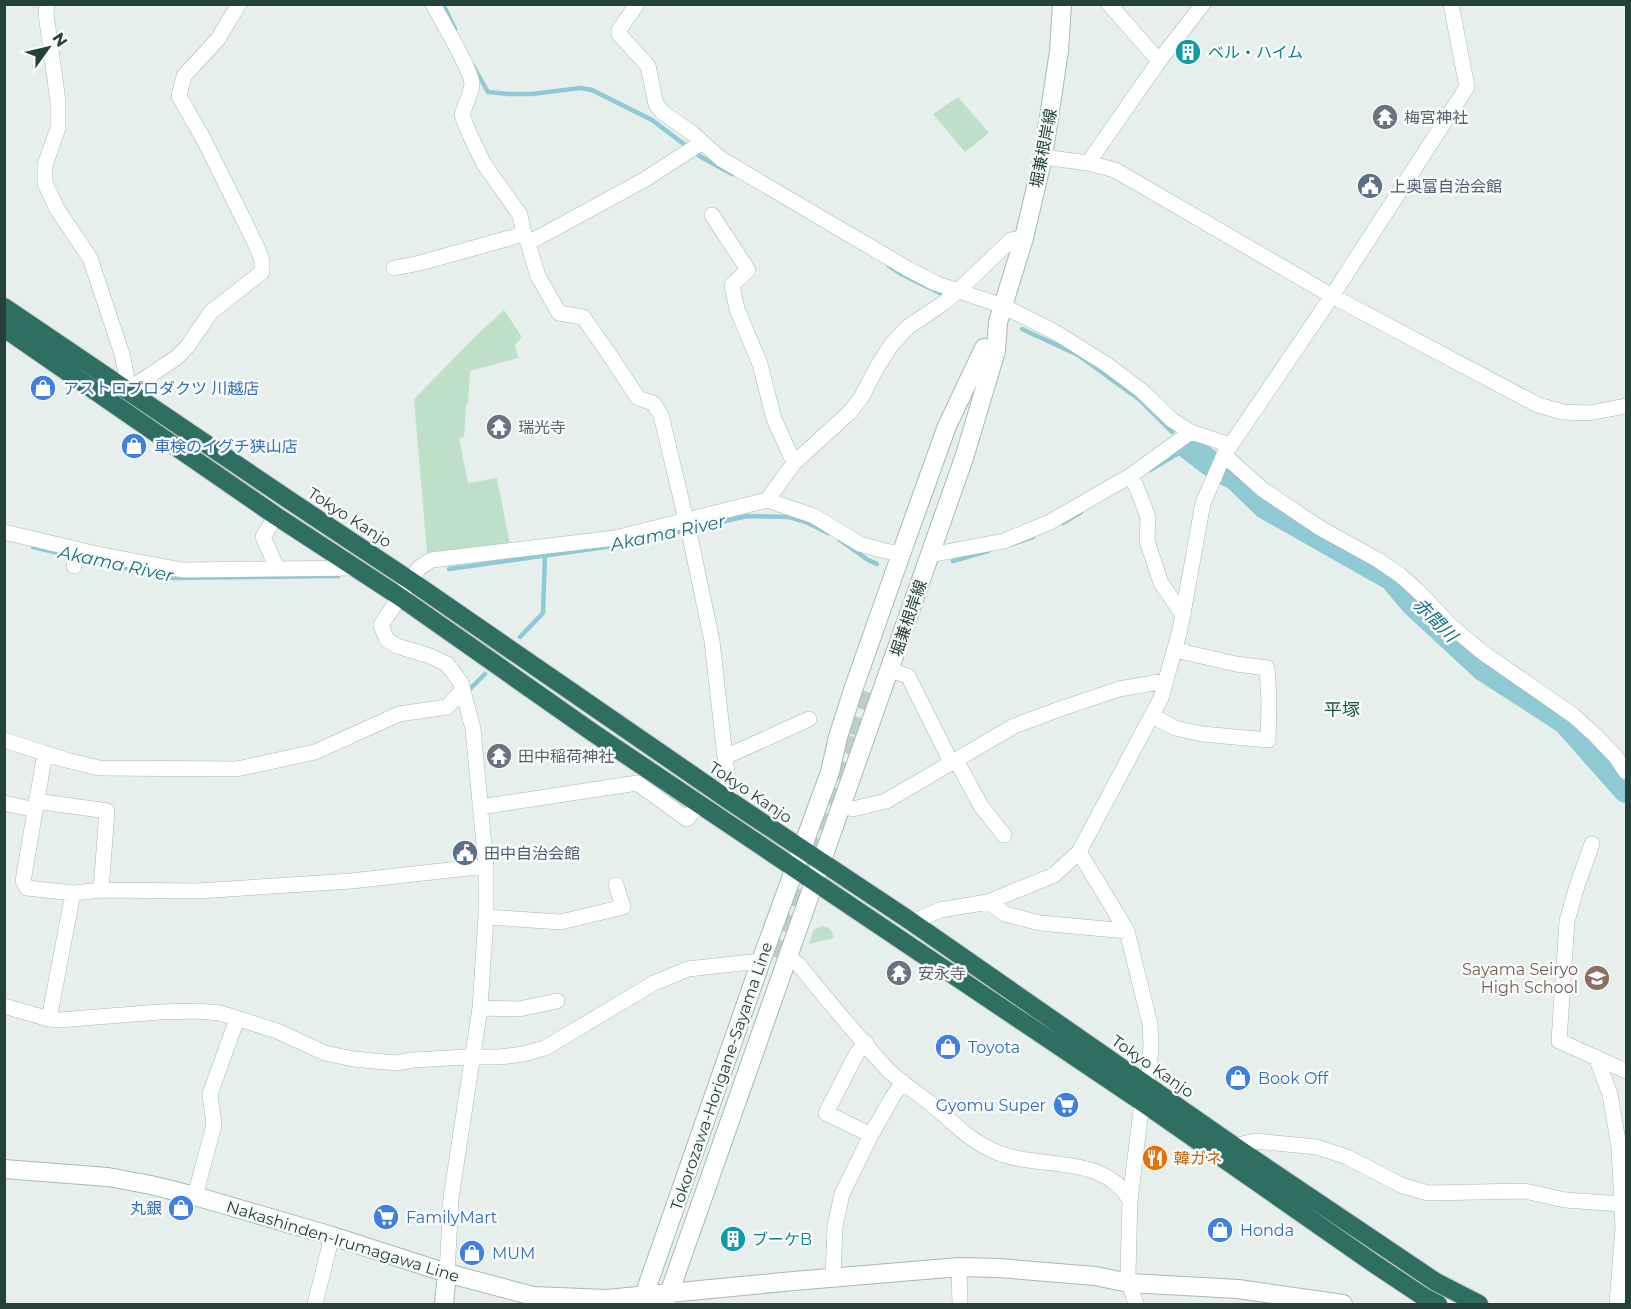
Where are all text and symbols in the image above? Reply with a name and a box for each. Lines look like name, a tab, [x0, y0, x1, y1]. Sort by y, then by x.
north arrow	[18, 18, 78, 78]
text: N	[49, 29, 72, 51]
building icon: ベル・ハイム	[1173, 37, 1203, 67]
place label: ベル・ハイム	[1208, 43, 1303, 62]
temple icon: 梅宮神社	[1370, 102, 1400, 132]
street label: 堀兼根岸線	[1027, 107, 1060, 189]
place label: 梅宮神社	[1404, 108, 1468, 127]
public building icon: 上奥富自治会館	[1355, 171, 1385, 201]
place label: 上奥富自治会館	[1390, 177, 1502, 196]
shop icon: アストロプロダクツ 川越店	[28, 373, 58, 403]
place label: アストロプロダクツ 川越店	[63, 379, 259, 398]
temple icon: 瑞光寺	[484, 412, 514, 442]
place label: 瑞光寺	[518, 418, 566, 437]
shop icon: 車検のイグチ狭山店	[119, 431, 149, 461]
place label: 車検のイグチ狭山店	[154, 437, 298, 456]
street label: Tokyo Kanjo	[304, 483, 395, 552]
water label: Akama River	[608, 510, 728, 556]
water label: Akama River	[56, 541, 176, 587]
street label: 堀兼根岸線	[886, 577, 930, 659]
water label: 赤間川	[1408, 593, 1463, 648]
district label: 平塚	[1324, 699, 1360, 721]
temple icon: 田中稲荷神社	[484, 741, 514, 771]
place label: 田中稲荷神社	[518, 747, 614, 766]
street label: Tokyo Kanjo	[706, 758, 796, 827]
public building icon: 田中自治会館	[450, 838, 480, 868]
place label: 田中自治会館	[484, 844, 580, 863]
street label: Tokorozawa-Horigane-Sayama Line	[666, 939, 776, 1213]
temple icon: 安永寺	[884, 958, 914, 988]
place label: Sayama Seiryo High School	[1462, 960, 1578, 997]
school or university icon: Sayama Seiryo High School	[1582, 963, 1612, 993]
place label: 安永寺	[918, 964, 966, 983]
street label: Tokyo Kanjo	[1108, 1031, 1197, 1102]
shop icon: Toyota	[933, 1032, 963, 1062]
place label: Toyota	[968, 1038, 1020, 1057]
shop icon: Book Off	[1223, 1063, 1253, 1093]
place label: Book Off	[1258, 1069, 1329, 1088]
supermarket icon: Gyomu Super	[1051, 1090, 1081, 1120]
place label: Gyomu Super	[936, 1096, 1046, 1115]
restaurant icon: 韓ガネ	[1140, 1143, 1170, 1173]
place label: 韓ガネ	[1174, 1149, 1222, 1168]
shop icon: 丸銀	[166, 1193, 196, 1223]
street label: Nakashinden-Irumagawa Line	[224, 1197, 462, 1286]
place label: 丸銀	[130, 1199, 162, 1218]
supermarket icon: FamilyMart	[371, 1202, 401, 1232]
place label: FamilyMart	[406, 1208, 498, 1227]
shop icon: Honda	[1205, 1215, 1235, 1245]
place label: Honda	[1240, 1221, 1294, 1240]
building icon: ブーケB	[718, 1224, 748, 1254]
place label: ブーケB	[752, 1230, 812, 1249]
shop icon: MUM	[457, 1238, 487, 1268]
place label: MUM	[492, 1244, 535, 1263]

